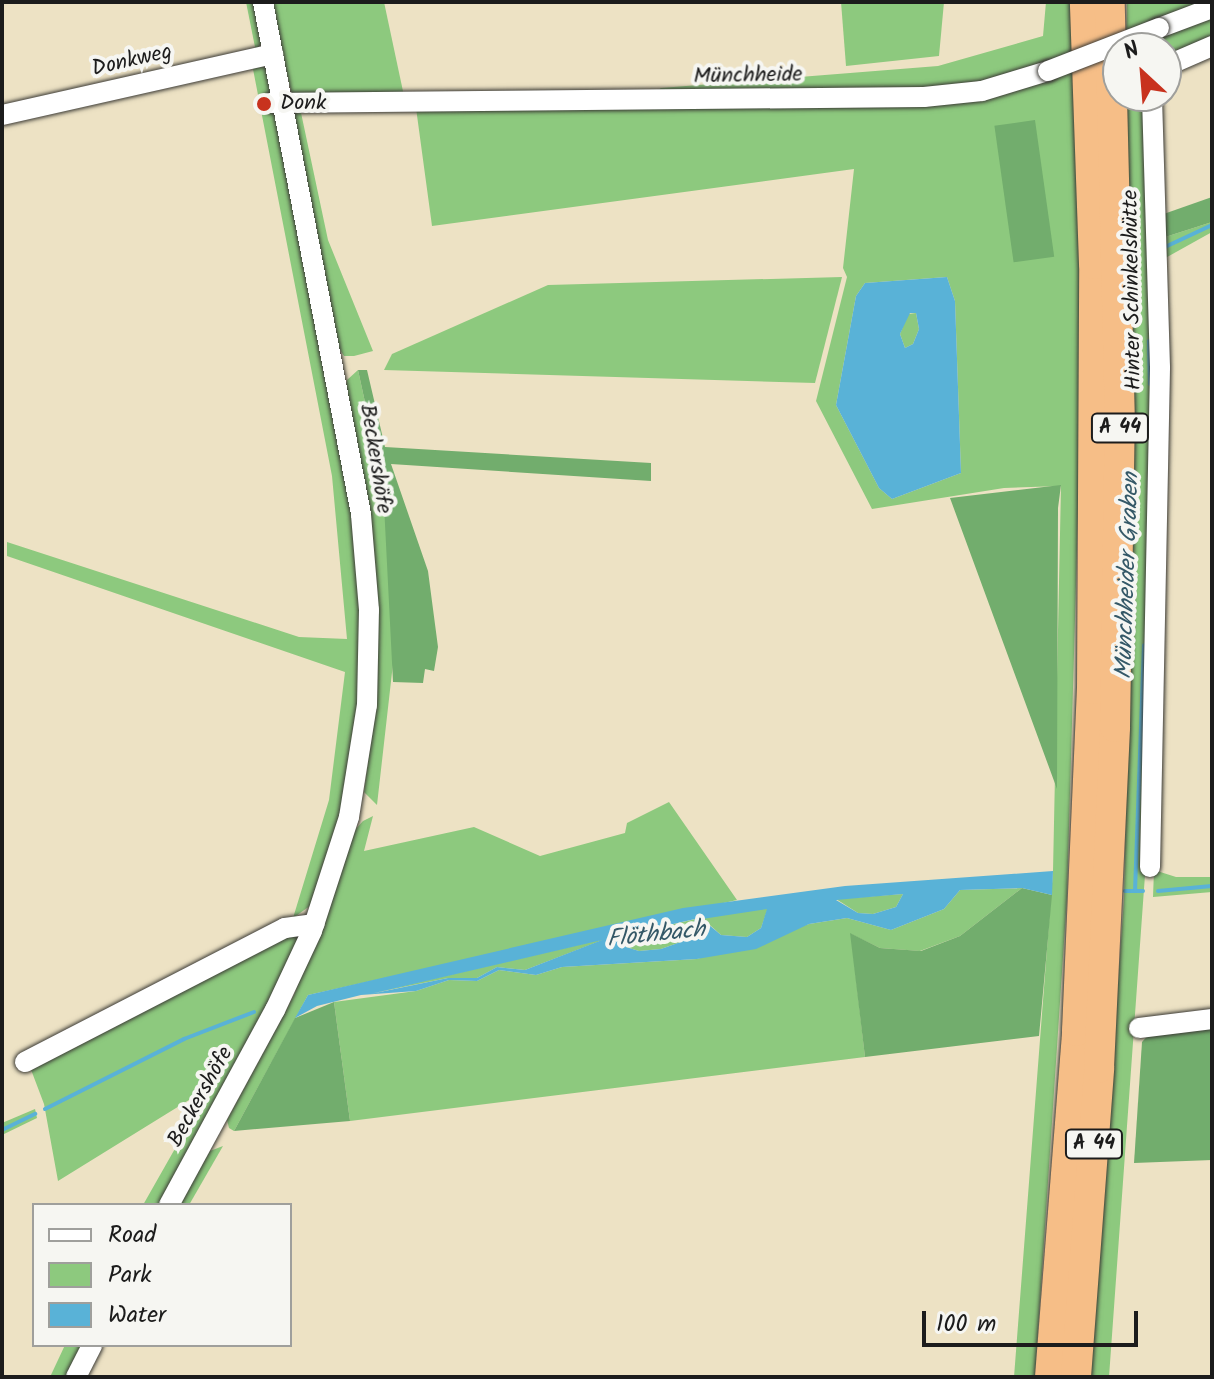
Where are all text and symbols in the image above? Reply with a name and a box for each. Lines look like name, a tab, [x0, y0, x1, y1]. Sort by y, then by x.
north arrow	[1102, 32, 1182, 112]
text: N	[1118, 33, 1146, 71]
street label: Donkweg	[89, 39, 175, 83]
street label: Münchheide	[693, 62, 803, 90]
place label: Donk	[280, 91, 326, 117]
marker: Donk	[255, 95, 273, 113]
street label: Hinter Schinkelshütte	[1118, 189, 1148, 391]
street label: Beckershöfe	[353, 402, 397, 516]
road number: A 44	[1090, 412, 1150, 444]
water label: Münchheider Graben	[1110, 472, 1146, 680]
water label: Flöthbach	[605, 916, 707, 954]
street label: Beckershöfe	[163, 1042, 239, 1152]
road number: A 44	[1064, 1128, 1124, 1160]
legend	[32, 1203, 292, 1347]
text: Road	[108, 1216, 156, 1255]
text: Park	[108, 1256, 152, 1295]
scale bar	[926, 1295, 1142, 1345]
text: Water	[108, 1296, 166, 1335]
text: 100 m	[936, 1305, 996, 1344]

